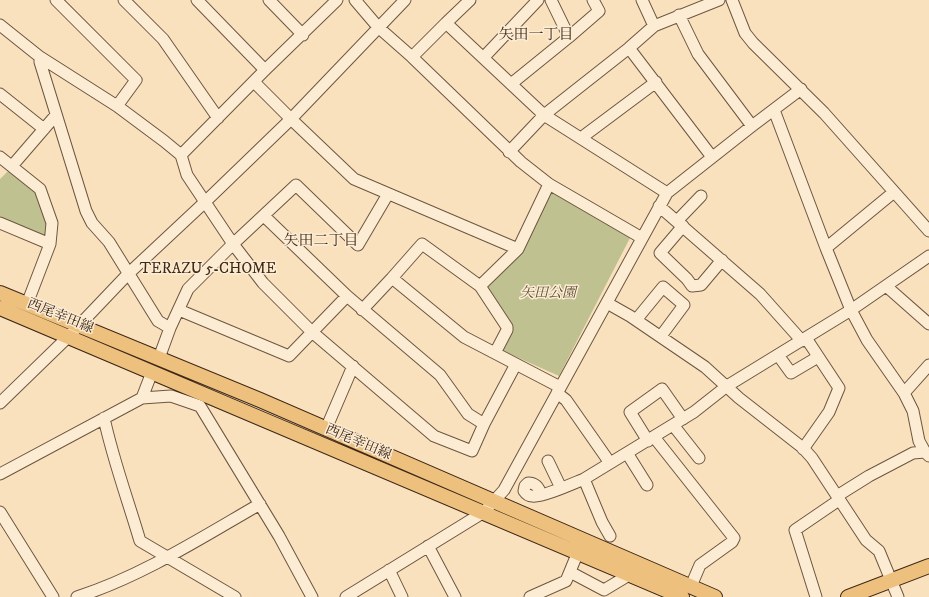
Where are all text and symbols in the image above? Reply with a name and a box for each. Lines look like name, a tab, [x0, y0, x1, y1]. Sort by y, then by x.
district label: 矢田一丁目	[499, 27, 573, 45]
district label: 矢田二丁目	[284, 233, 358, 251]
district label: TERAZU 5-CHOME	[133, 261, 283, 279]
park label: 矢田公園	[520, 286, 576, 302]
street label: 西尾幸田線	[24, 296, 96, 338]
street label: 西尾幸田線	[323, 422, 393, 464]

